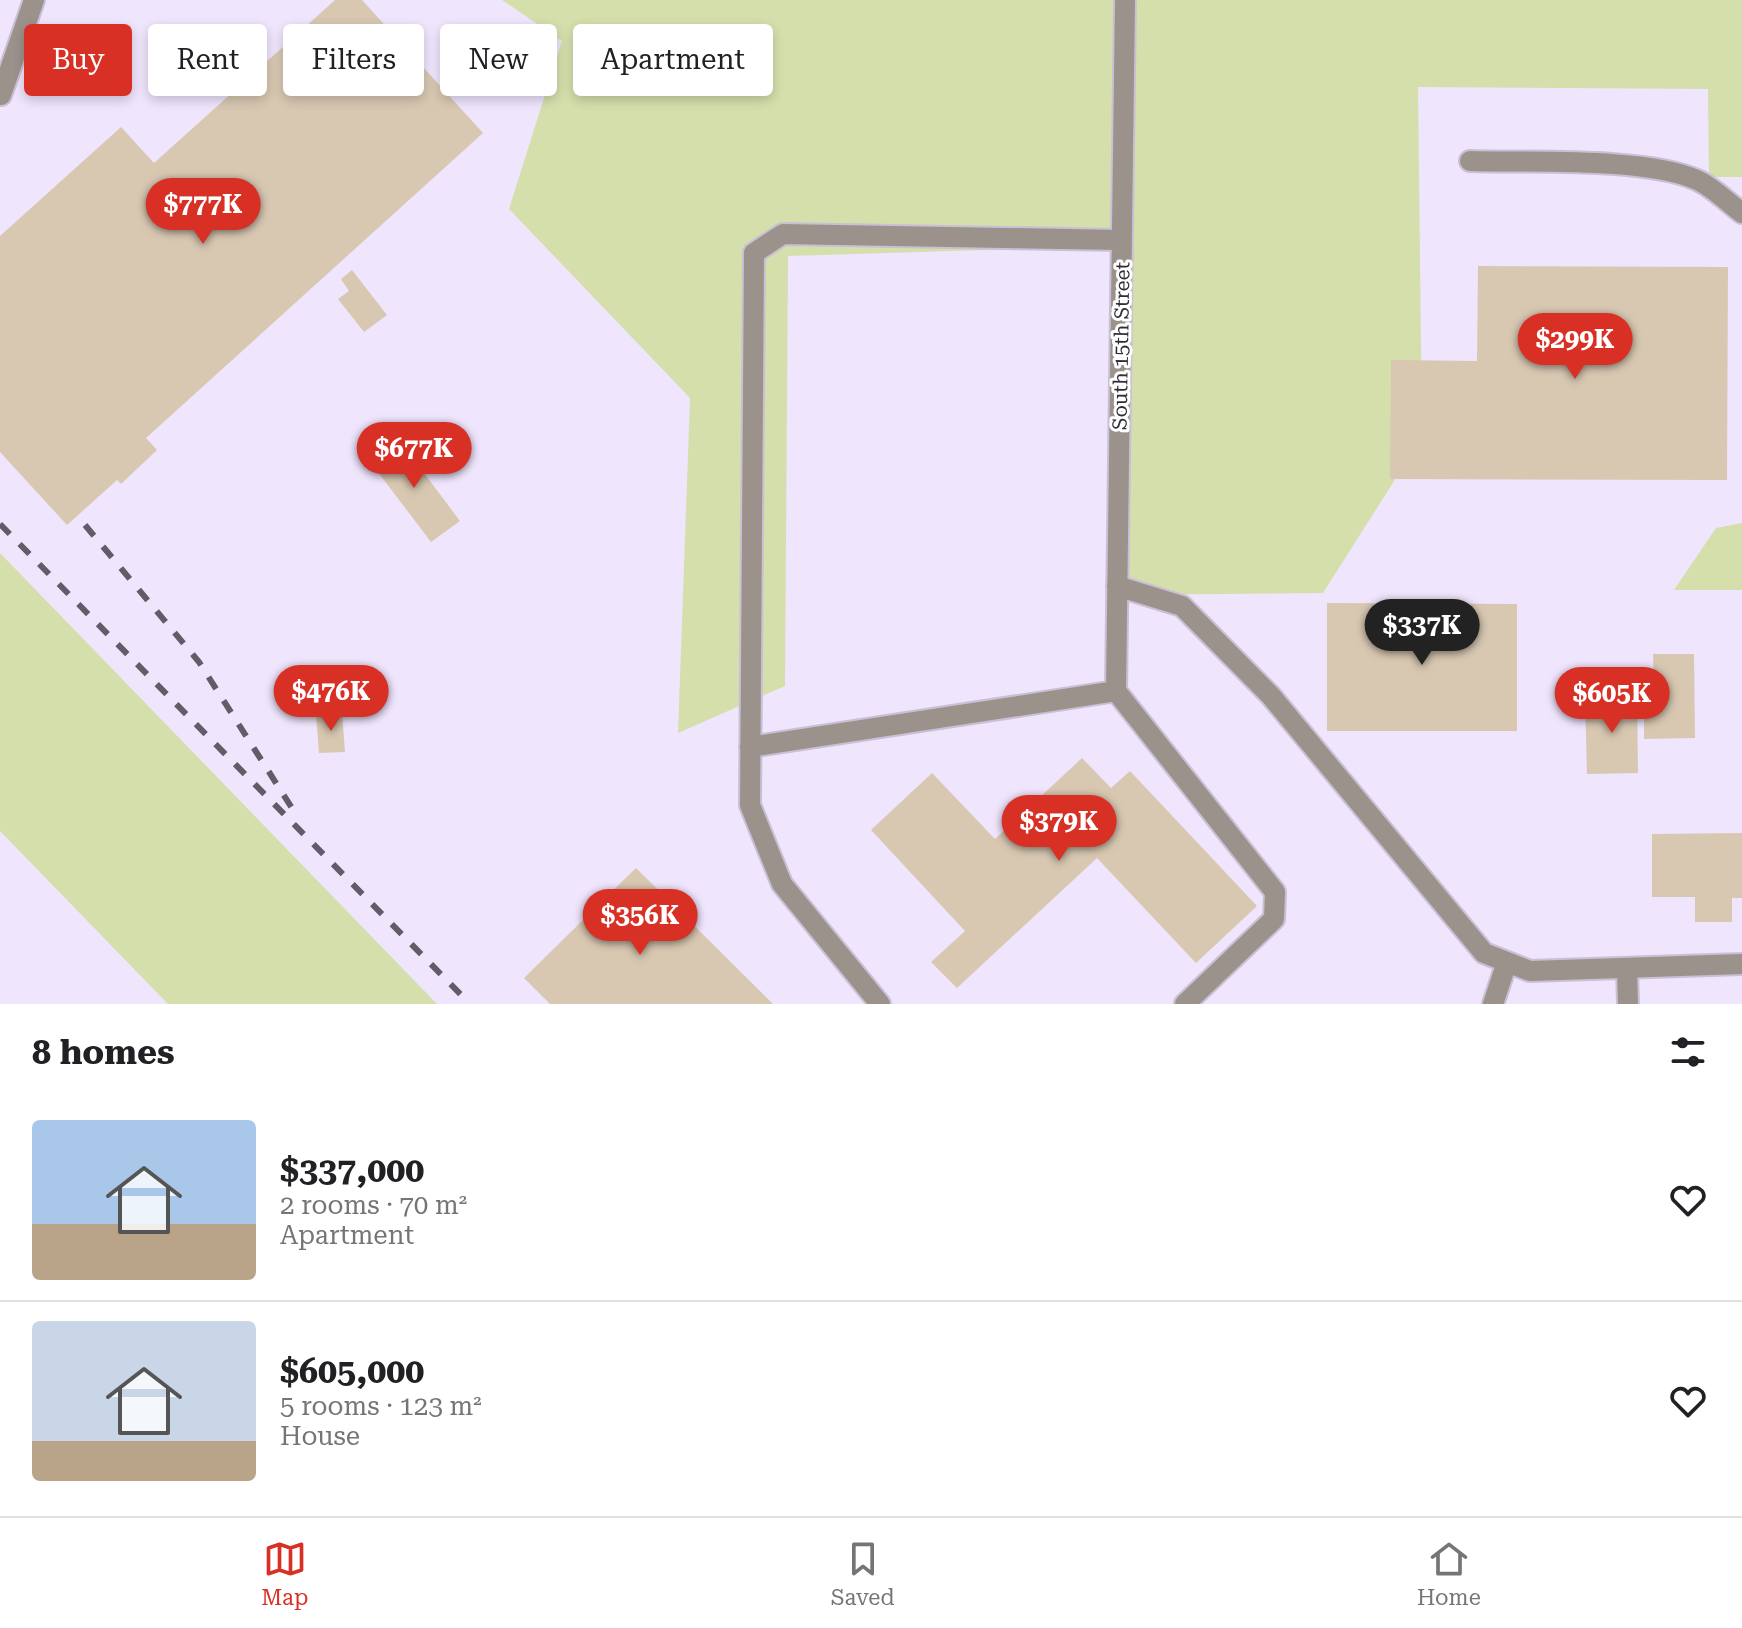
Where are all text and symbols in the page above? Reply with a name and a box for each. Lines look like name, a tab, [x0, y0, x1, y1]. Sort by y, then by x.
chip: Buy	[24, 24, 132, 96]
chip: Rent	[148, 24, 267, 96]
chip: Filters	[283, 24, 424, 96]
chip: New	[440, 24, 557, 96]
chip: Apartment	[573, 24, 773, 96]
pin: $777K	[147, 178, 259, 246]
text: $777K	[164, 189, 242, 219]
street label: South 15th Street	[1108, 261, 1134, 430]
pin: $299K	[1519, 313, 1631, 381]
text: $299K	[1536, 324, 1614, 354]
pin: $677K	[358, 422, 470, 490]
text: $677K	[375, 433, 453, 463]
pin: $337K	[1366, 599, 1478, 667]
text: $337K	[1383, 610, 1461, 640]
pin: $476K	[275, 665, 387, 733]
pin: $605K	[1556, 667, 1668, 735]
text: $476K	[292, 676, 370, 706]
text: $605K	[1573, 678, 1651, 708]
pin: $379K	[1003, 795, 1115, 863]
text: $379K	[1020, 806, 1098, 836]
pin: $356K	[584, 889, 696, 957]
text: $356K	[601, 900, 679, 930]
icon: filters	[1666, 1030, 1710, 1074]
text: 8 homes	[32, 1032, 175, 1072]
text: $337,000	[280, 1150, 424, 1190]
icon: home	[96, 1152, 192, 1248]
icon: heart	[1666, 1178, 1710, 1222]
text: 2 rooms · 70 m²	[280, 1190, 467, 1220]
text: Apartment	[280, 1220, 414, 1250]
text: $605,000	[280, 1351, 424, 1391]
icon: home	[96, 1353, 192, 1449]
icon: heart	[1666, 1379, 1710, 1423]
text: 5 rooms · 123 m²	[280, 1391, 482, 1421]
text: House	[280, 1421, 360, 1451]
tab: Map	[261, 1537, 308, 1610]
tab: Saved	[831, 1537, 895, 1610]
tab: Home	[1417, 1537, 1481, 1610]

